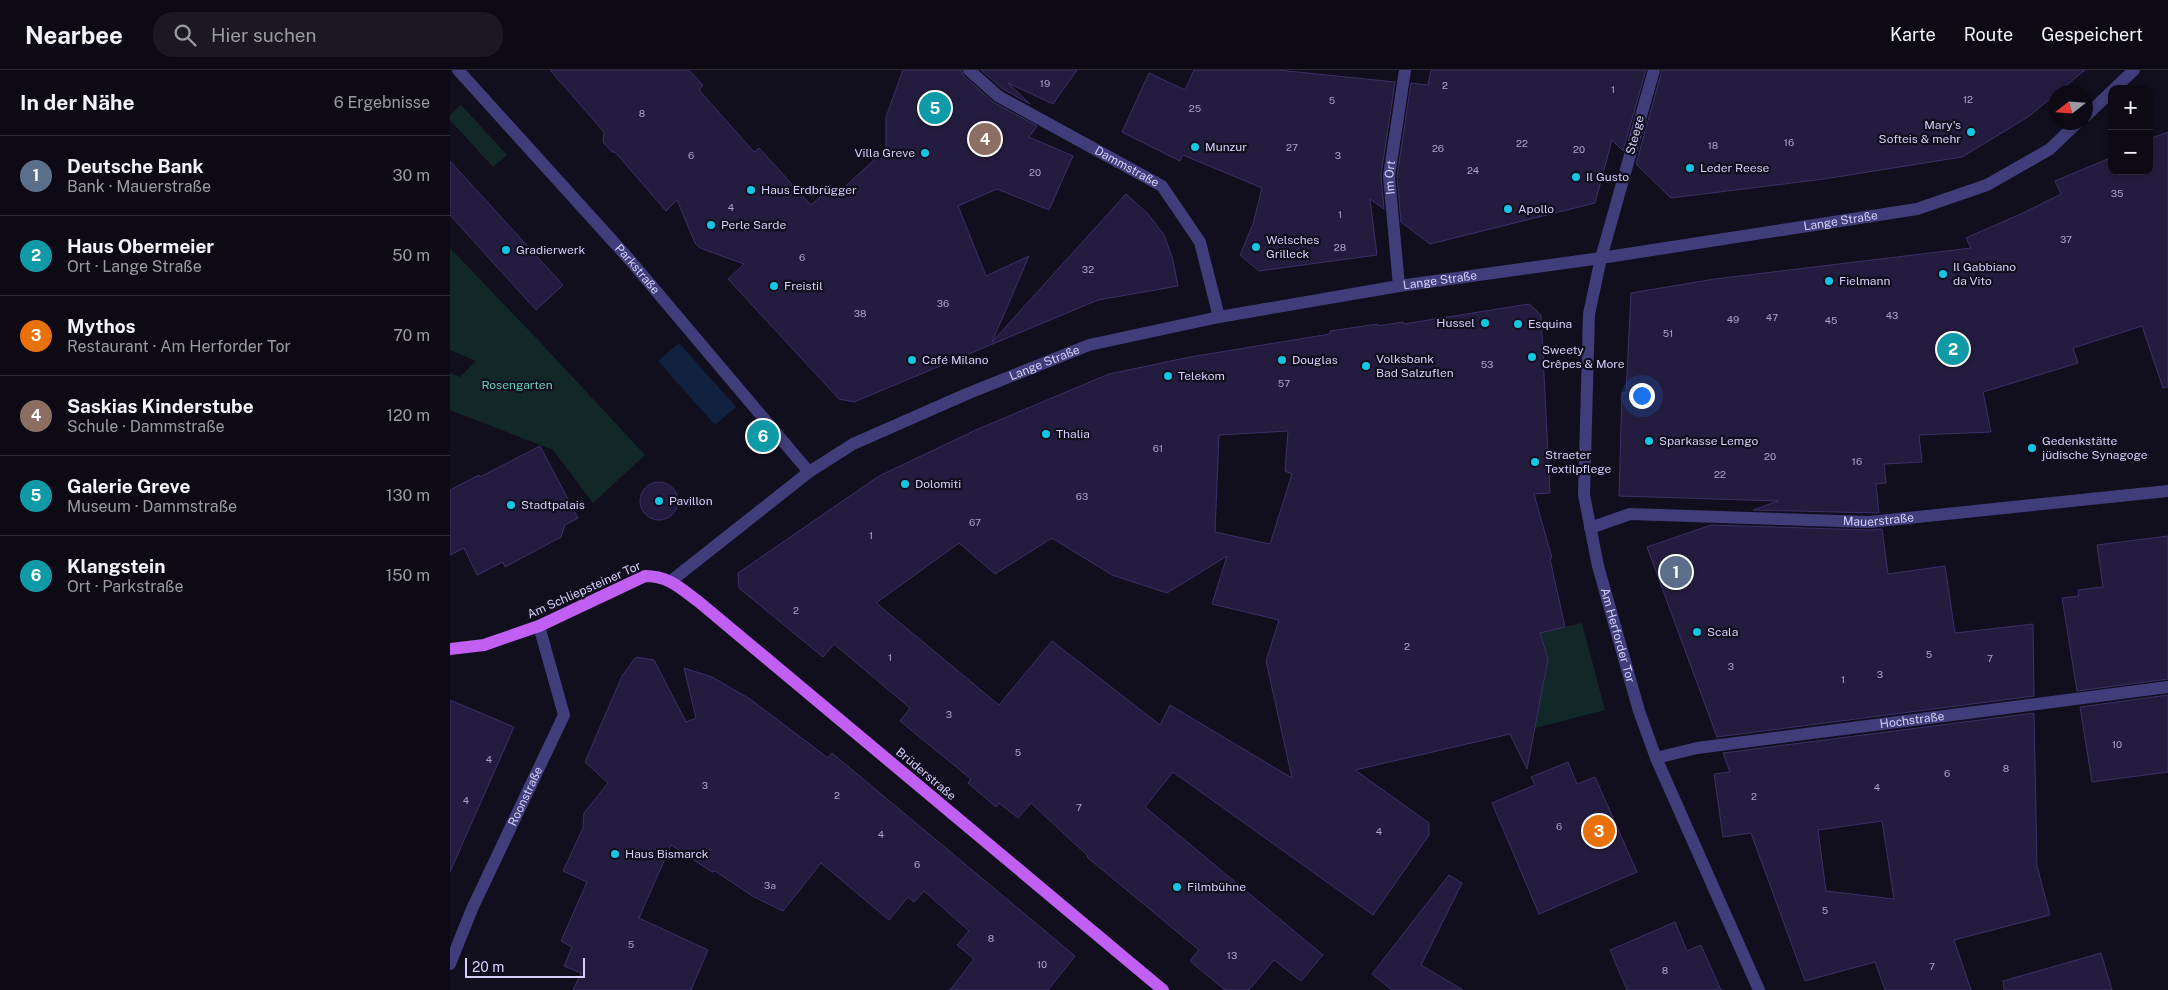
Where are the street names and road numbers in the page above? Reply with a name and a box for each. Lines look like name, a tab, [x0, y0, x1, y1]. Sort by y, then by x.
street label: Steege	[1623, 114, 1647, 156]
street label: Dammstraße	[1092, 143, 1162, 190]
street label: Im Ort	[1382, 159, 1398, 195]
street label: Lange Straße	[1803, 208, 1879, 233]
street label: Parkstraße	[612, 241, 663, 297]
street label: Lange Straße	[1402, 268, 1478, 292]
street label: Lange Straße	[1007, 342, 1082, 383]
street label: Mauerstraße	[1843, 510, 1915, 529]
street label: Am Schliepsteiner Tor	[525, 558, 643, 621]
street label: Am Herforder Tor	[1598, 586, 1638, 685]
street label: Hochstraße	[1879, 709, 1945, 731]
street label: Brüderstraße	[893, 745, 959, 803]
street label: Roonstraße	[505, 764, 546, 828]

